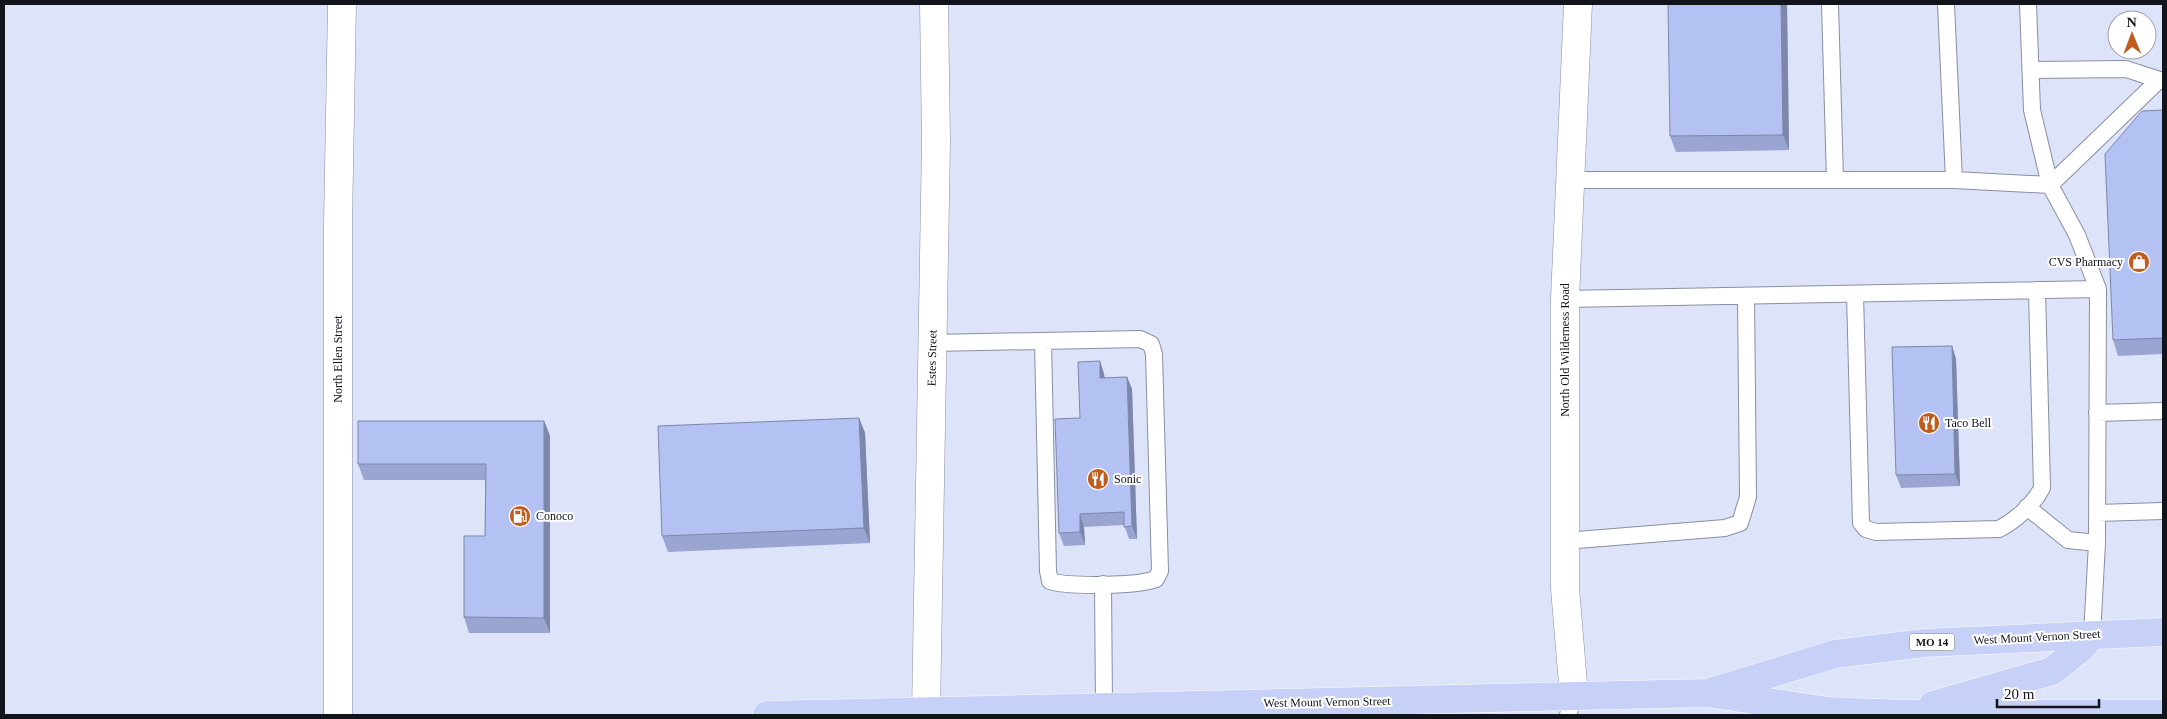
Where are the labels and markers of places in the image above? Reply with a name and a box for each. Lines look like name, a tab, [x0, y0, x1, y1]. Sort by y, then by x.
shop icon: CVS Pharmacy	[2127, 250, 2151, 274]
place label: CVS Pharmacy	[2049, 255, 2123, 269]
restaurant icon: Taco Bell	[1917, 411, 1941, 435]
place label: Taco Bell	[1945, 416, 1992, 430]
restaurant icon: Sonic	[1086, 467, 1110, 491]
place label: Sonic	[1114, 472, 1141, 486]
fuel station icon: Conoco	[508, 504, 532, 528]
place label: Conoco	[536, 509, 573, 523]

